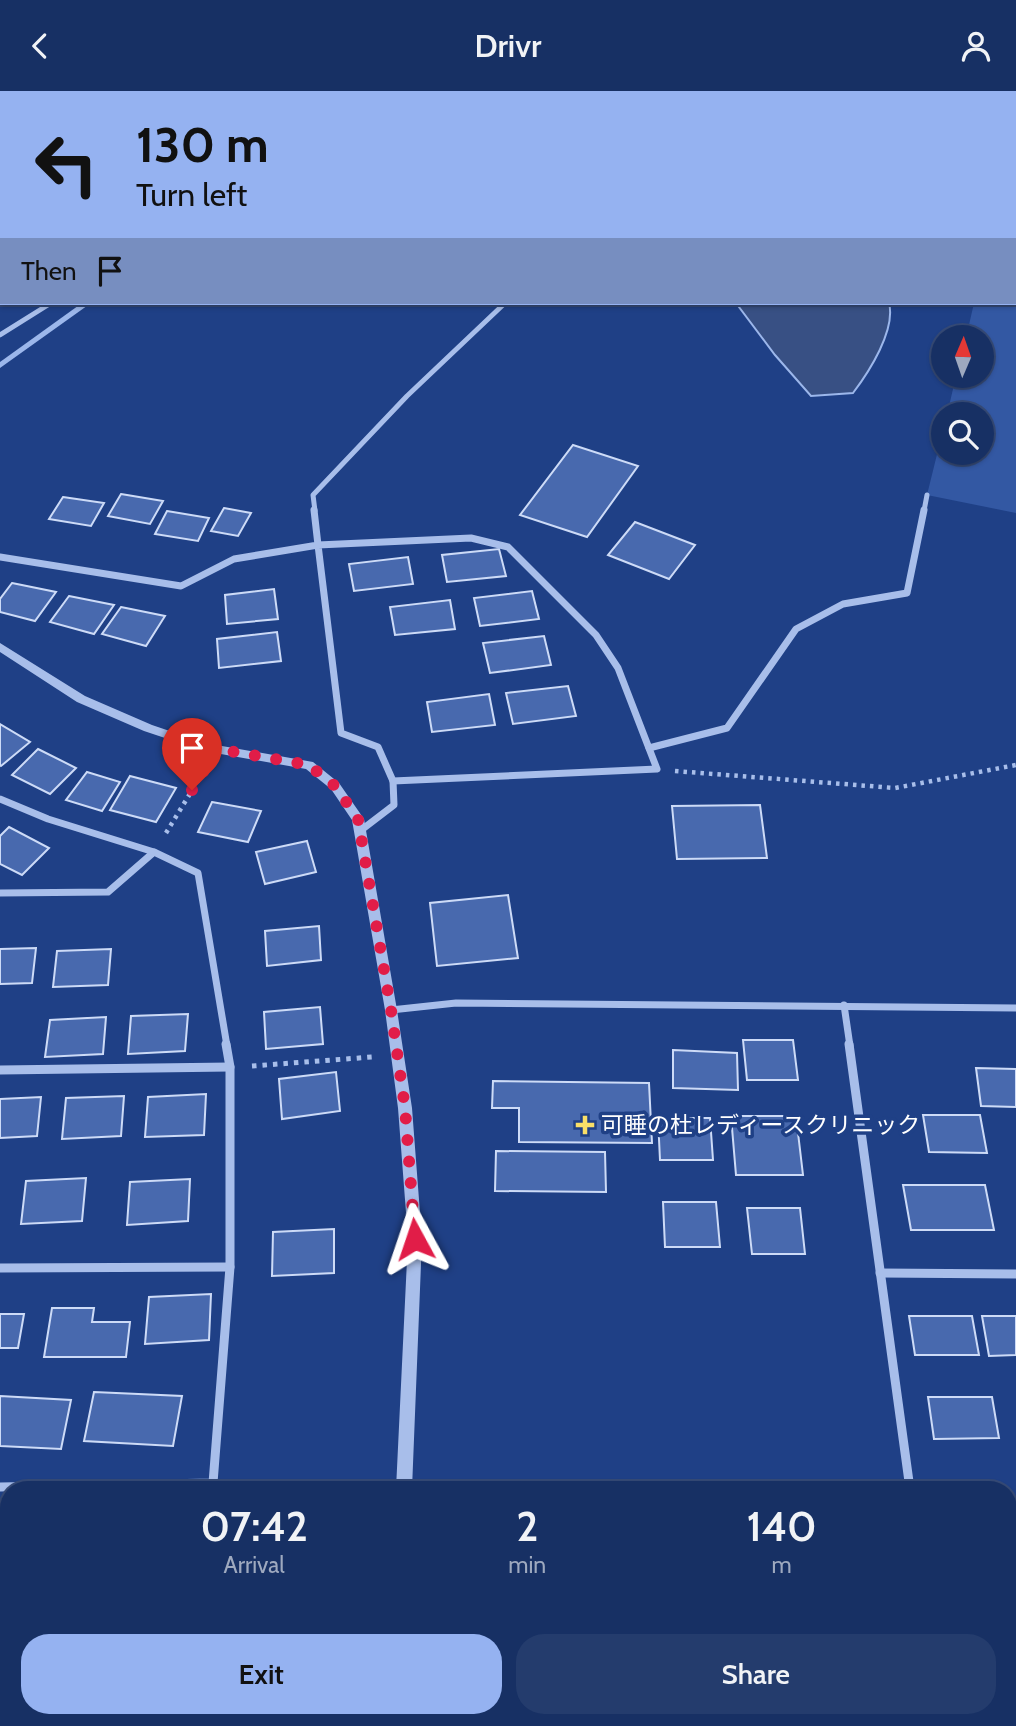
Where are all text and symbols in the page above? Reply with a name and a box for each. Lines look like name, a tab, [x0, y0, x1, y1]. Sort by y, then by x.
text: Drivr	[475, 26, 541, 65]
icon: back	[21, 27, 59, 65]
icon: person	[957, 27, 995, 65]
text: 130 m	[136, 115, 269, 174]
icon: left	[21, 119, 112, 210]
text: Turn left	[136, 175, 247, 214]
icon: arrive	[91, 252, 129, 290]
text: Then	[21, 255, 77, 287]
north arrow	[931, 325, 994, 389]
map controls	[931, 325, 994, 465]
button: search	[931, 402, 994, 465]
pin	[162, 718, 222, 790]
icon: arrive	[173, 729, 211, 767]
place label: 可睡の杜レディースクリニック	[601, 1111, 920, 1139]
marker: 可睡の杜レディースクリニック	[575, 1115, 595, 1135]
position arrow	[378, 1202, 452, 1276]
text: 07:42	[200, 1500, 308, 1552]
text: 2	[516, 1500, 538, 1552]
text: 140	[747, 1500, 816, 1552]
text: Arrival	[224, 1551, 285, 1579]
text: min	[508, 1551, 546, 1579]
text: m	[771, 1551, 792, 1579]
button: Exit	[21, 1634, 502, 1714]
button: Share	[516, 1634, 996, 1714]

